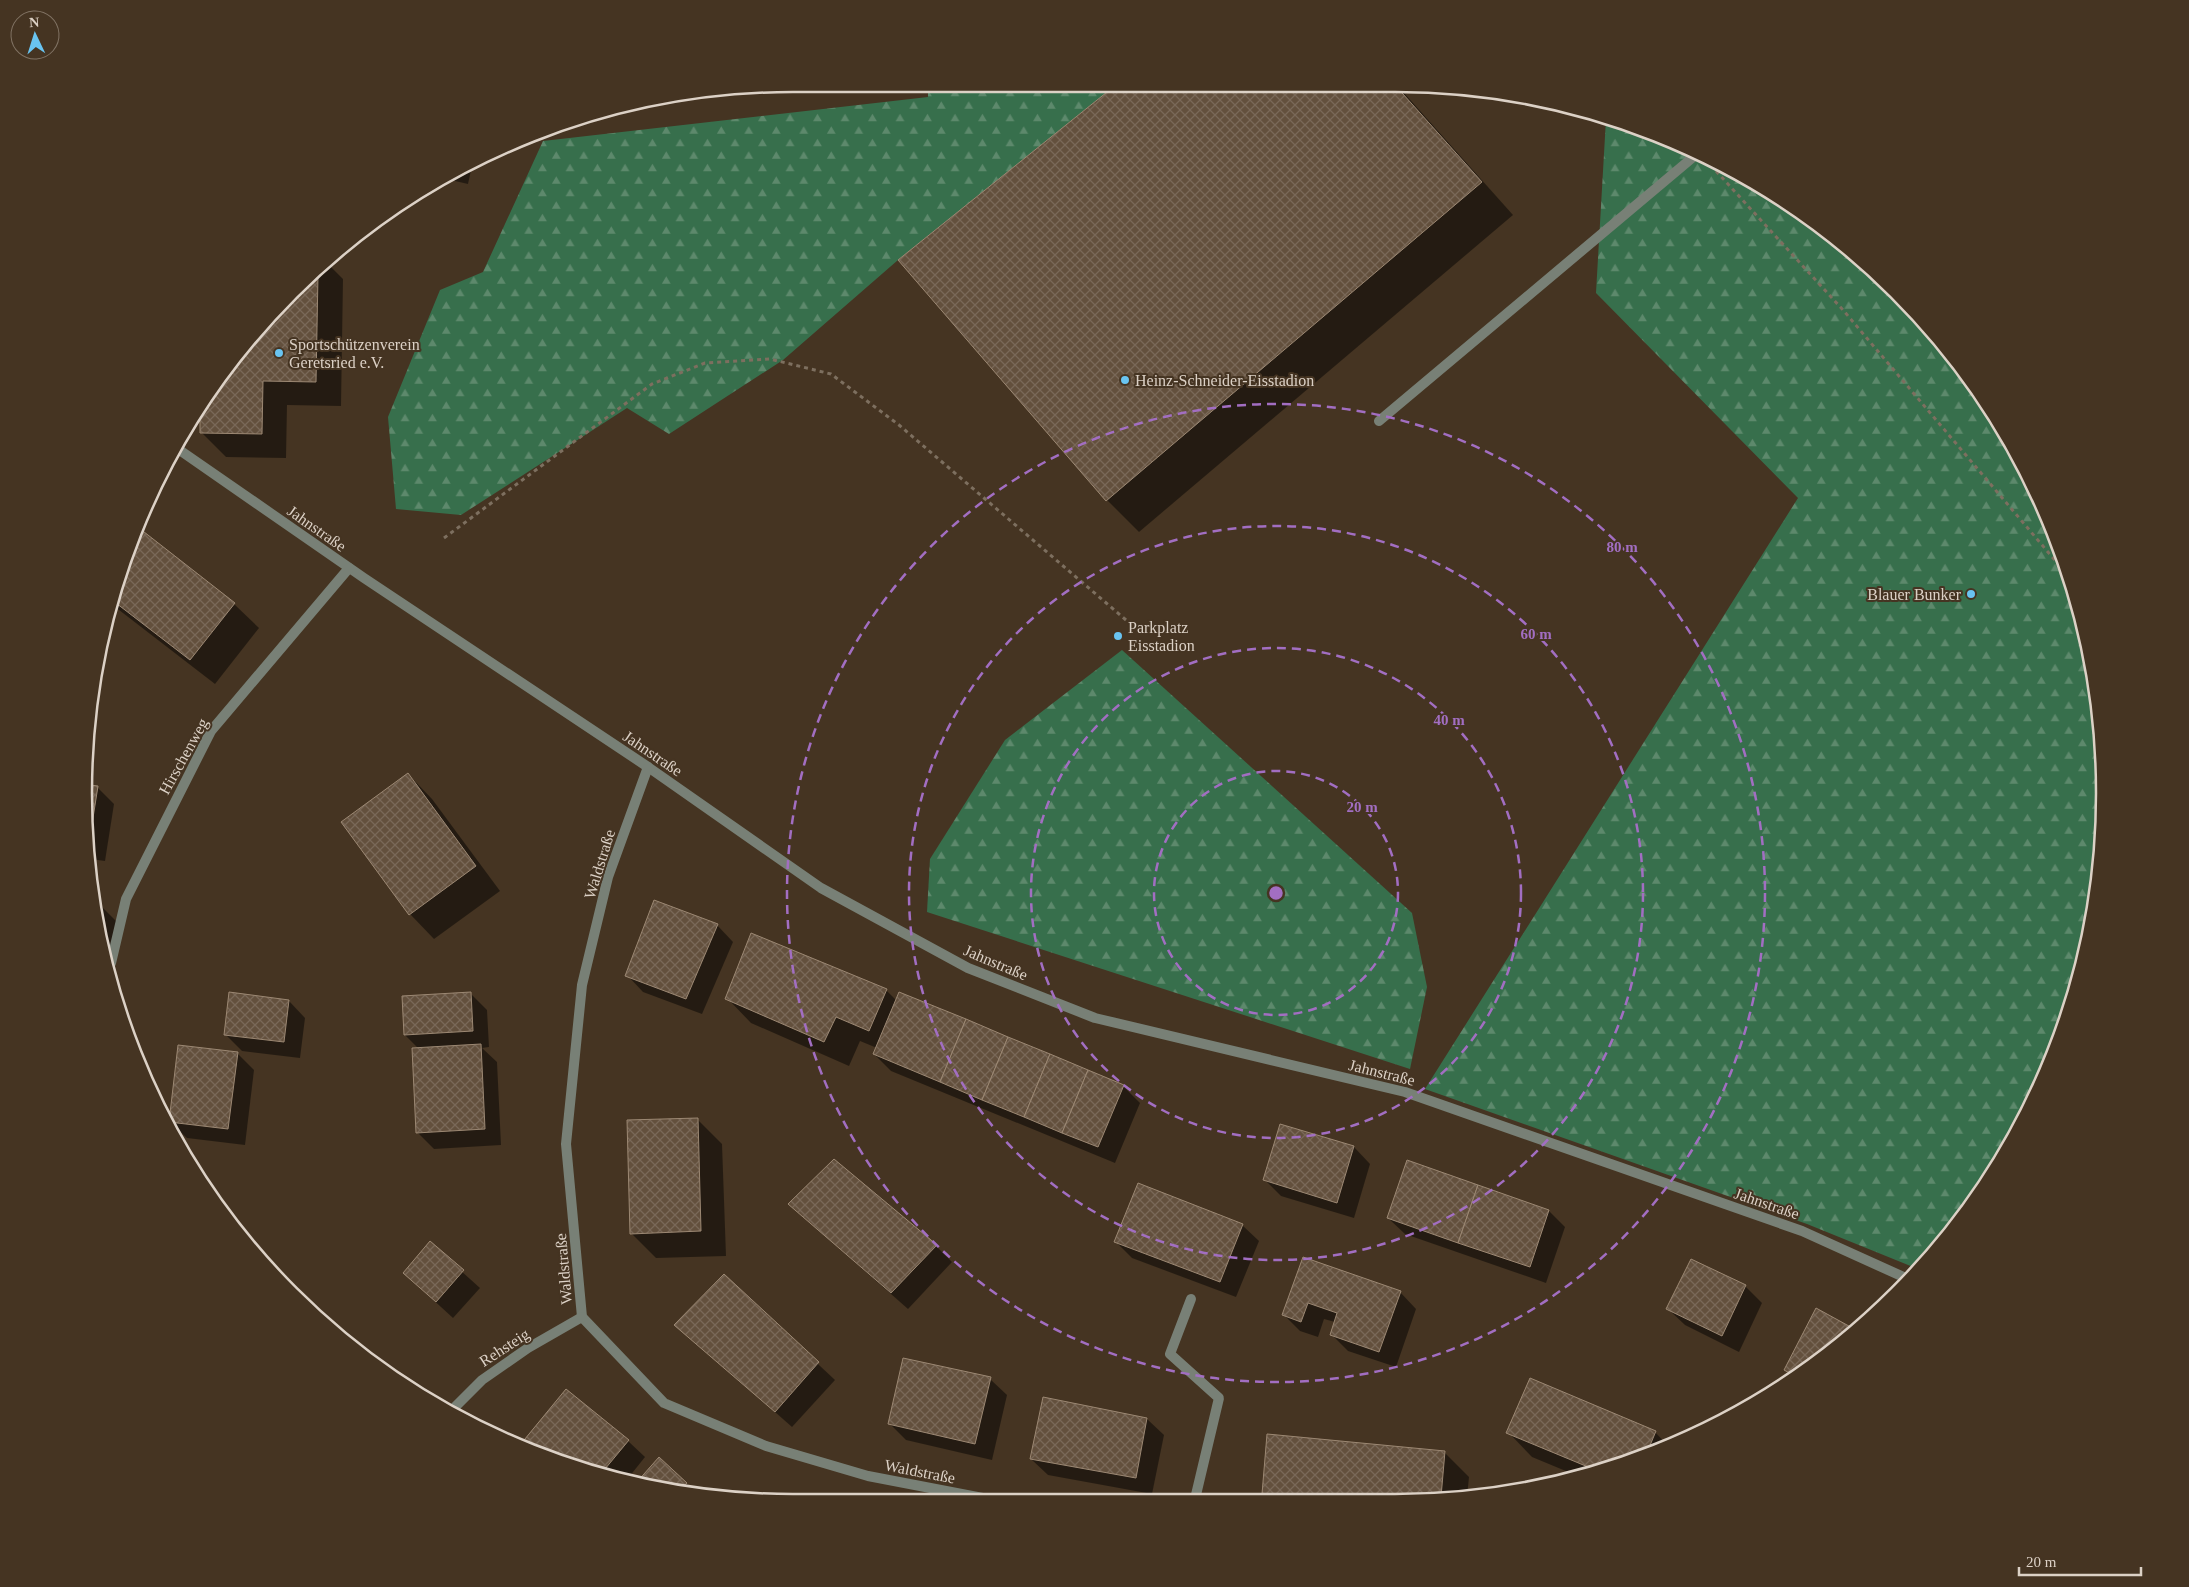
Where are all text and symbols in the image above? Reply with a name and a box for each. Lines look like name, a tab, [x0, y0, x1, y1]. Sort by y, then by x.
north arrow	[10, 10, 60, 60]
text: N	[29, 15, 40, 30]
place label: Sportschützenverein Geretsried e.V.	[289, 336, 420, 371]
marker: Sportschützenverein Geretsried e.V.	[273, 347, 285, 359]
place label: Heinz-Schneider-Eisstadion	[1135, 372, 1314, 389]
marker: Heinz-Schneider-Eisstadion	[1119, 374, 1131, 386]
street label: Jahnstraße	[284, 502, 349, 555]
text: 80 m	[1606, 539, 1638, 555]
place label: Blauer Bunker	[1867, 586, 1962, 603]
marker: Blauer Bunker	[1965, 588, 1977, 600]
place label: Parkplatz Eisstadion	[1128, 619, 1195, 654]
text: 60 m	[1520, 626, 1552, 642]
marker: Parkplatz Eisstadion	[1112, 630, 1124, 642]
text: 40 m	[1433, 712, 1465, 728]
street label: Hirschenweg	[156, 715, 212, 798]
street label: Jahnstraße	[620, 727, 685, 779]
text: 20 m	[1346, 799, 1378, 815]
street label: Waldstraße	[581, 827, 618, 901]
centre of rings	[1267, 884, 1285, 902]
street label: Jahnstraße	[961, 941, 1030, 983]
street label: Jahnstraße	[1347, 1056, 1417, 1089]
street label: Jahnstraße	[1732, 1184, 1802, 1223]
street label: Waldstraße	[552, 1233, 575, 1305]
street label: Rehsteig	[476, 1325, 533, 1371]
street label: Waldstraße	[883, 1456, 957, 1487]
scale bar	[2019, 1544, 2142, 1576]
text: 20 m	[2026, 1554, 2057, 1570]

